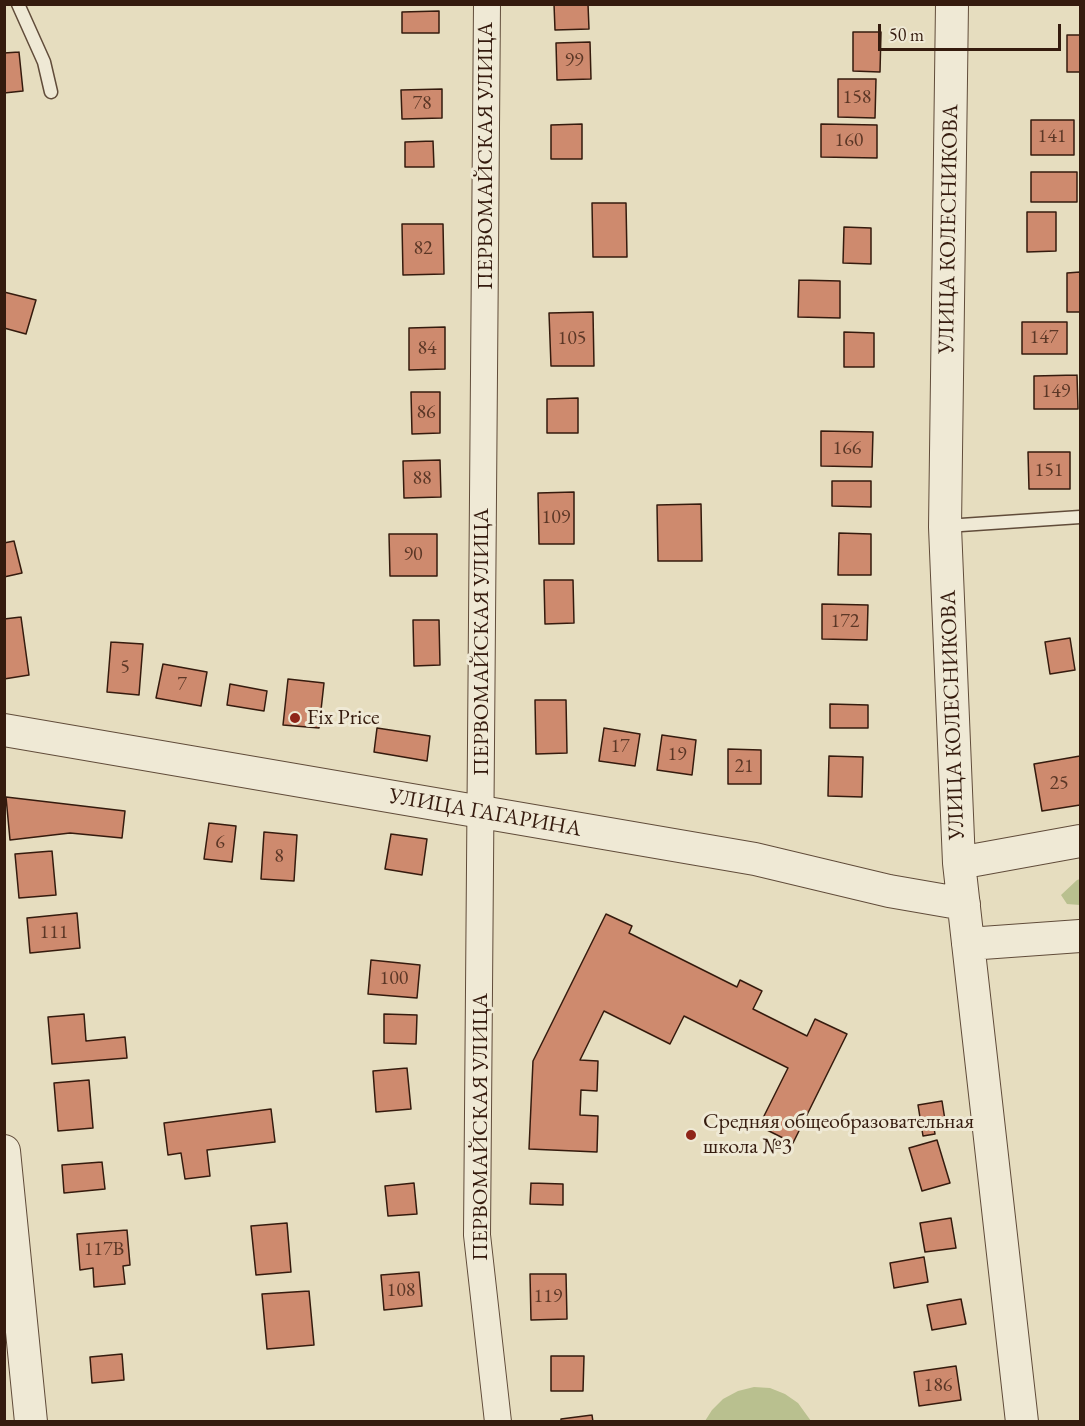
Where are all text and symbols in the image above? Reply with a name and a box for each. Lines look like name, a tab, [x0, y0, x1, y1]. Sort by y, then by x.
scale bar	[881, 12, 1064, 50]
street label: ПЕРВОМАЙСКАЯ УЛИЦА	[473, 22, 499, 290]
text: 50 m	[889, 23, 924, 46]
house number: 99	[564, 49, 584, 73]
house number: 158	[843, 86, 871, 110]
house number: 78	[412, 92, 432, 116]
street label: УЛИЦА КОЛЕСНИКОВА	[934, 104, 964, 354]
house number: 141	[1038, 125, 1066, 149]
house number: 160	[835, 129, 863, 153]
house number: 82	[413, 237, 433, 261]
house number: 147	[1030, 326, 1058, 350]
house number: 105	[558, 327, 586, 351]
house number: 84	[417, 337, 437, 361]
house number: 149	[1042, 380, 1070, 404]
house number: 86	[416, 401, 436, 425]
house number: 166	[833, 437, 861, 461]
house number: 151	[1035, 459, 1063, 483]
house number: 88	[412, 467, 432, 491]
house number: 109	[542, 506, 570, 530]
street label: ПЕРВОМАЙСКАЯ УЛИЦА	[469, 508, 495, 776]
house number: 90	[403, 543, 423, 567]
street label: УЛИЦА КОЛЕСНИКОВА	[935, 590, 971, 840]
house number: 172	[831, 610, 859, 634]
house number: 5	[120, 656, 130, 680]
house number: 7	[177, 673, 187, 697]
place label: Fix Price	[307, 705, 379, 731]
marker: Fix Price	[288, 711, 302, 725]
house number: 17	[610, 735, 630, 759]
house number: 19	[667, 743, 687, 767]
house number: 21	[734, 755, 754, 779]
house number: 25	[1049, 772, 1069, 796]
street label: УЛИЦА ГАГАРИНА	[387, 783, 583, 843]
house number: 6	[215, 831, 225, 855]
house number: 8	[274, 845, 284, 869]
house number: 111	[40, 921, 68, 945]
house number: 100	[380, 967, 408, 991]
street label: ПЕРВОМАЙСКАЯ УЛИЦА	[468, 993, 494, 1261]
place label: Средняя общеобразовательная школа №3	[703, 1109, 974, 1160]
marker: Средняя общеобразовательная школа №3	[684, 1128, 698, 1142]
house number: 117В	[84, 1238, 124, 1262]
house number: 108	[387, 1279, 415, 1303]
house number: 119	[534, 1285, 562, 1309]
house number: 186	[924, 1374, 952, 1398]

